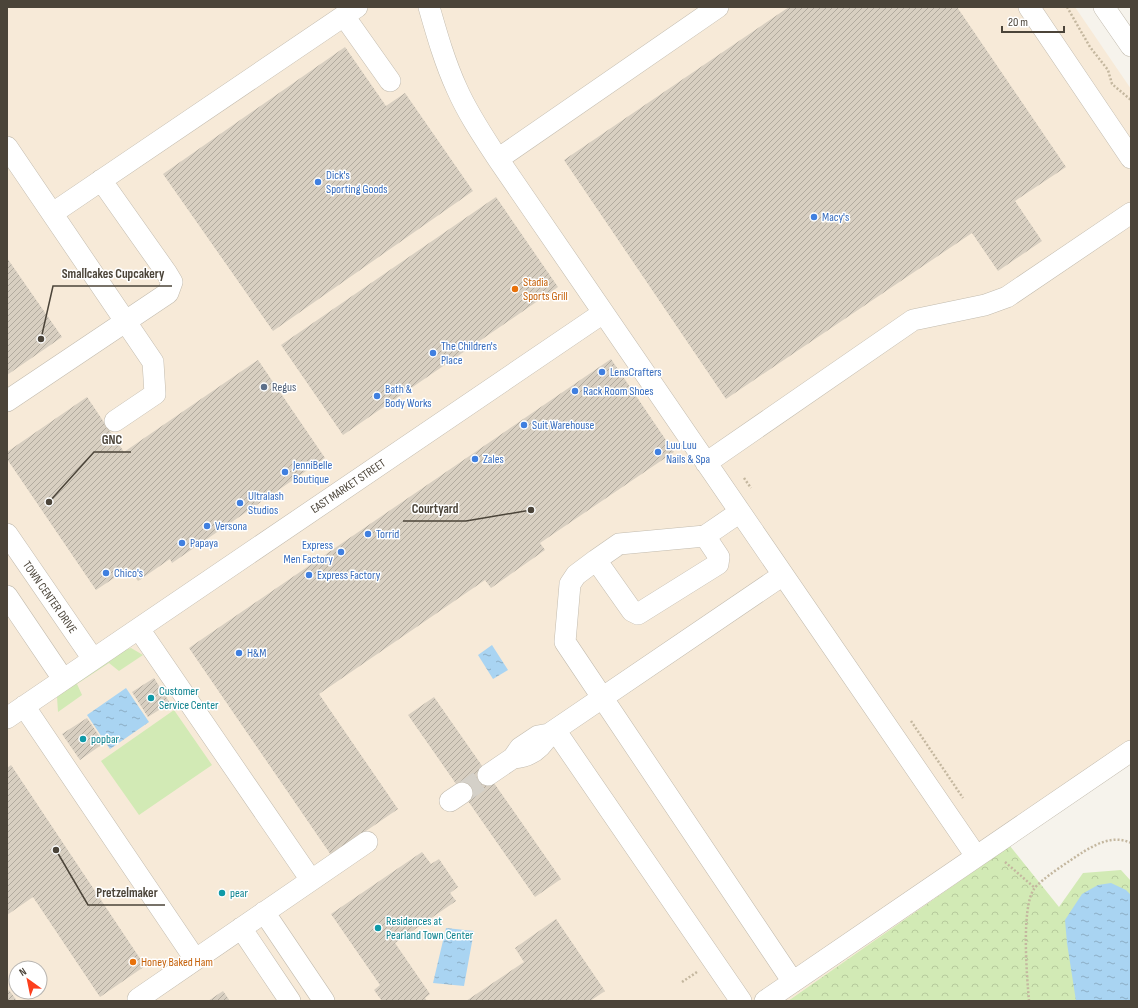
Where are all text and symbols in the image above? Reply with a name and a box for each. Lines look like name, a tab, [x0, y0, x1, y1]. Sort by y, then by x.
scale bar	[1002, 8, 1064, 34]
text: 20 m	[1008, 15, 1028, 30]
place label: Dick's Sporting Goods	[326, 168, 388, 197]
marker: Dick's Sporting Goods	[313, 177, 323, 187]
place label: Macy's	[822, 210, 849, 225]
marker: Macy's	[809, 212, 819, 222]
callout: Smallcakes Cupcakery	[53, 261, 172, 286]
text: Smallcakes Cupcakery	[62, 266, 165, 282]
place label: Stadia Sports Grill	[523, 275, 568, 304]
marker: Stadia Sports Grill	[510, 284, 520, 294]
place label: The Children's Place	[441, 339, 497, 368]
marker: The Children's Place	[428, 348, 438, 358]
place label: LensCrafters	[610, 365, 662, 380]
marker: LensCrafters	[597, 367, 607, 377]
place label: Regus	[272, 380, 296, 395]
marker: Regus	[259, 382, 269, 392]
place label: Bath & Body Works	[385, 382, 432, 411]
place label: Rack Room Shoes	[583, 384, 654, 399]
marker: Rack Room Shoes	[570, 386, 580, 396]
marker: Bath & Body Works	[372, 391, 382, 401]
place label: Suit Warehouse	[532, 418, 595, 433]
marker: Suit Warehouse	[519, 420, 529, 430]
callout: GNC	[94, 427, 131, 452]
text: GNC	[102, 432, 123, 448]
place label: Luu Luu Nails & Spa	[666, 438, 710, 467]
marker: Luu Luu Nails & Spa	[653, 447, 663, 457]
place label: Zales	[483, 452, 504, 467]
marker: Zales	[470, 454, 480, 464]
street label: EAST MARKET STREET	[308, 456, 389, 517]
place label: JenniBelle Boutique	[292, 458, 332, 487]
marker: JenniBelle Boutique	[280, 467, 290, 477]
place label: Ultralash Studios	[248, 489, 284, 518]
callout: Courtyard	[403, 496, 466, 521]
marker: Ultralash Studios	[235, 498, 245, 508]
text: Courtyard	[412, 501, 459, 517]
place label: Versona	[215, 519, 248, 534]
marker: Versona	[202, 521, 212, 531]
place label: Torrid	[376, 527, 399, 542]
marker: Torrid	[363, 529, 373, 539]
place label: Papaya	[190, 536, 218, 551]
marker: Papaya	[177, 538, 187, 548]
place label: Express Men Factory	[284, 538, 333, 567]
marker: Express Men Factory	[336, 547, 346, 557]
street label: TOWN CENTER DRIVE	[19, 558, 80, 636]
place label: Chico's	[114, 566, 143, 581]
marker: Chico's	[101, 568, 111, 578]
place label: Express Factory	[317, 568, 381, 583]
marker: Express Factory	[304, 570, 314, 580]
place label: H&M	[247, 646, 266, 661]
marker: H&M	[234, 648, 244, 658]
place label: Customer Service Center	[159, 684, 219, 713]
marker: Customer Service Center	[146, 693, 156, 703]
place label: popbar	[91, 732, 120, 747]
marker: popbar	[78, 734, 88, 744]
callout: Pretzelmaker	[88, 880, 165, 905]
text: Pretzelmaker	[96, 885, 158, 901]
place label: pear	[230, 886, 248, 901]
marker: pear	[217, 888, 227, 898]
place label: Residences at Pearland Town Center	[386, 914, 474, 943]
marker: Residences at Pearland Town Center	[373, 923, 383, 933]
place label: Honey Baked Ham	[141, 955, 213, 970]
marker: Honey Baked Ham	[128, 957, 138, 967]
north arrow	[8, 960, 48, 1000]
text: N	[17, 965, 29, 979]

